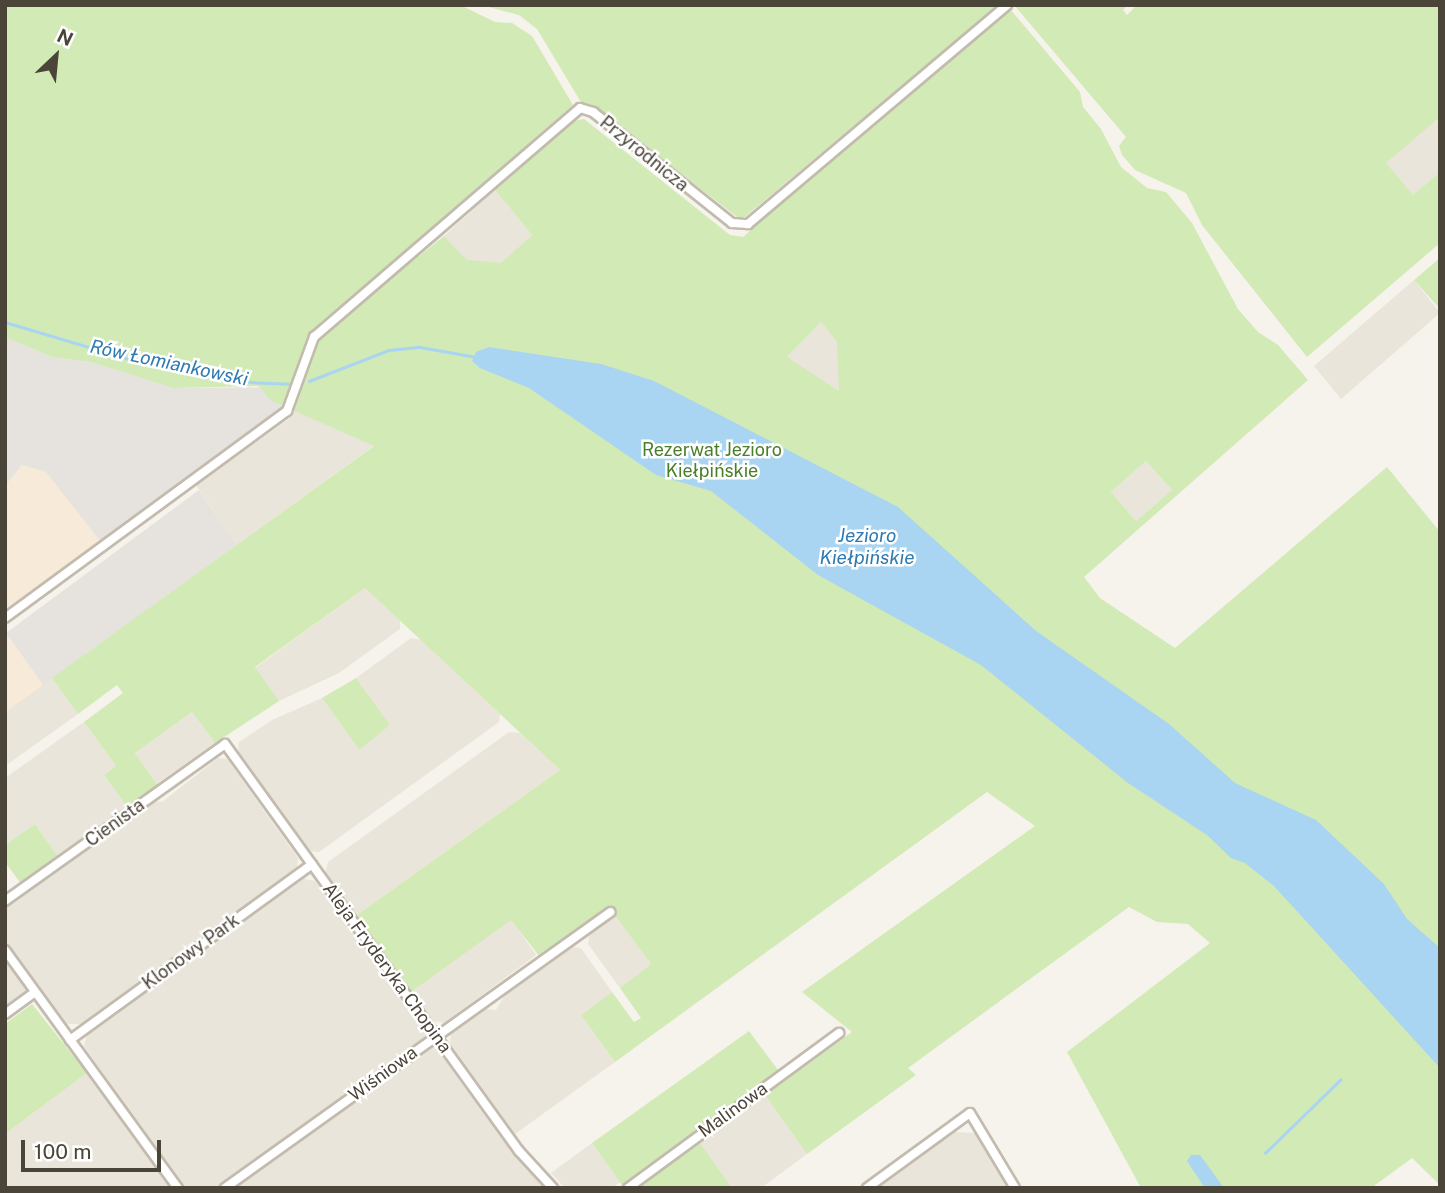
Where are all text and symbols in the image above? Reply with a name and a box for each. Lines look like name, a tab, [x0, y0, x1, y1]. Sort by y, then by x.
north arrow	[21, 21, 91, 91]
text: N	[54, 24, 77, 50]
street label: Przyrodnicza	[595, 112, 693, 196]
water label: Rów Łomiankowski	[88, 335, 250, 391]
park label: Rezerwat Jezioro Kiełpińskie	[642, 440, 782, 482]
water label: Jezioro Kiełpińskie	[819, 525, 915, 569]
street label: Cienista	[81, 794, 149, 852]
street label: Aleja Fryderyka Chopina	[318, 879, 456, 1057]
street label: Klonowy Park	[138, 910, 244, 994]
street label: Wiśniowa	[345, 1042, 421, 1106]
street label: Malinowa	[694, 1078, 772, 1142]
scale bar	[24, 1126, 164, 1170]
text: 100 m	[34, 1139, 91, 1164]

